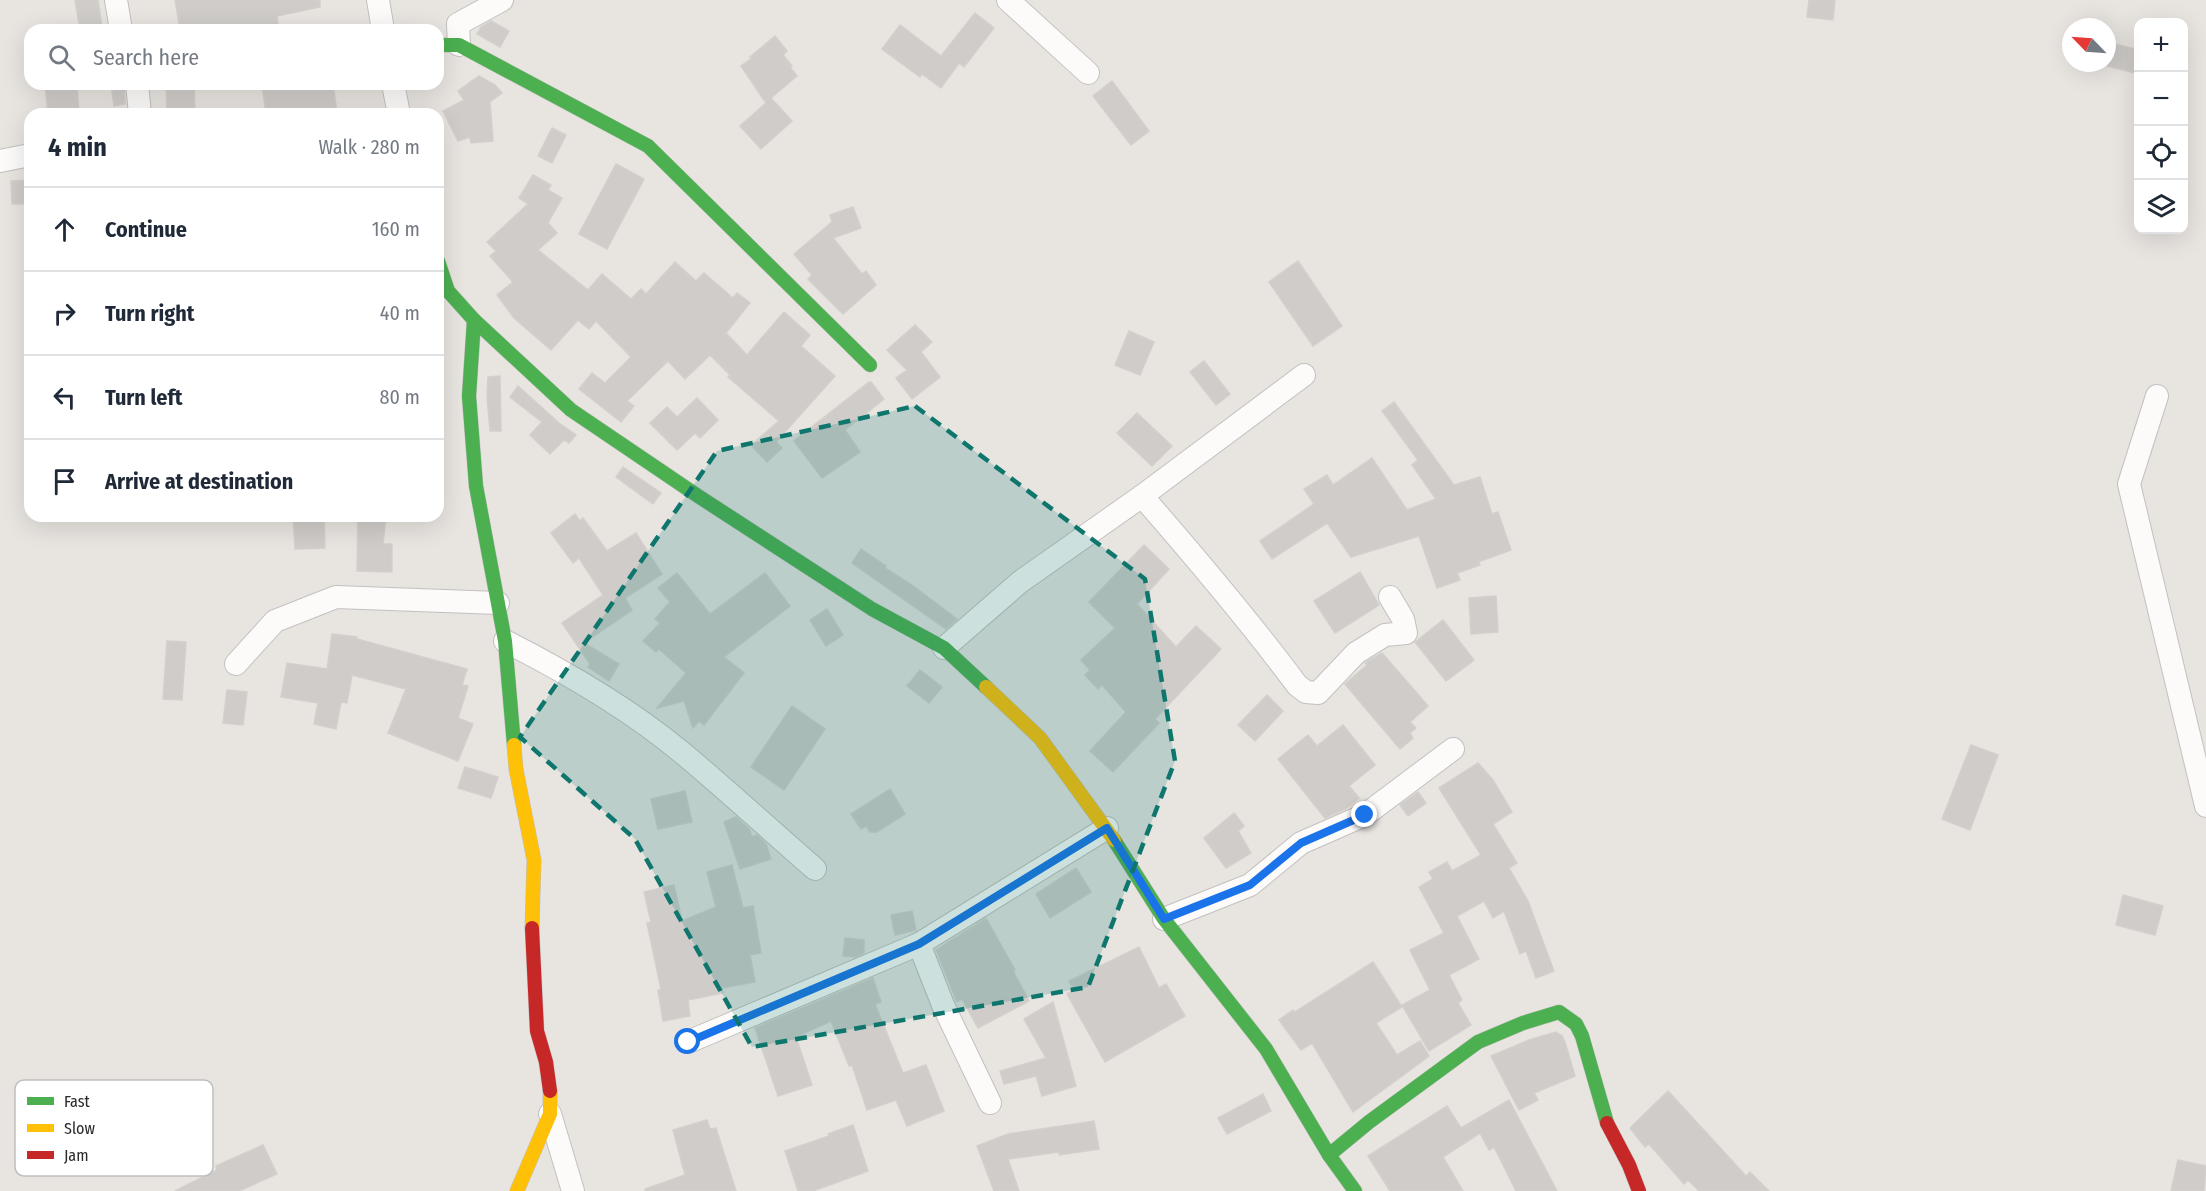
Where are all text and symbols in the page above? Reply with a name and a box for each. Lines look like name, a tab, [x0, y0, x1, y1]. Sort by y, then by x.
north arrow	[2062, 18, 2116, 72]
map controls	[2134, 18, 2188, 234]
button: +	[2134, 18, 2188, 72]
search box	[24, 24, 444, 90]
icon: search	[45, 41, 78, 74]
text: Search here	[93, 44, 199, 71]
button: −	[2134, 72, 2188, 126]
button: locate	[2134, 126, 2188, 180]
text: 4 min	[48, 132, 107, 163]
text: Walk · 280 m	[318, 135, 420, 159]
button: layers	[2134, 180, 2188, 234]
icon: ahead	[48, 213, 81, 246]
text: Continue	[105, 216, 187, 243]
text: 160 m	[372, 217, 420, 241]
icon: right	[48, 297, 81, 330]
text: Turn right	[105, 300, 194, 327]
text: 40 m	[380, 301, 420, 325]
icon: left	[48, 381, 81, 414]
text: Turn left	[105, 384, 183, 411]
text: 80 m	[380, 385, 420, 409]
icon: arrive	[48, 465, 81, 498]
text: Arrive at destination	[105, 468, 293, 495]
route end	[1351, 801, 1377, 827]
route start	[674, 1028, 700, 1054]
legend	[15, 1080, 213, 1176]
text: Fast	[64, 1092, 91, 1111]
text: Slow	[64, 1119, 95, 1138]
text: Jam	[64, 1146, 89, 1165]

